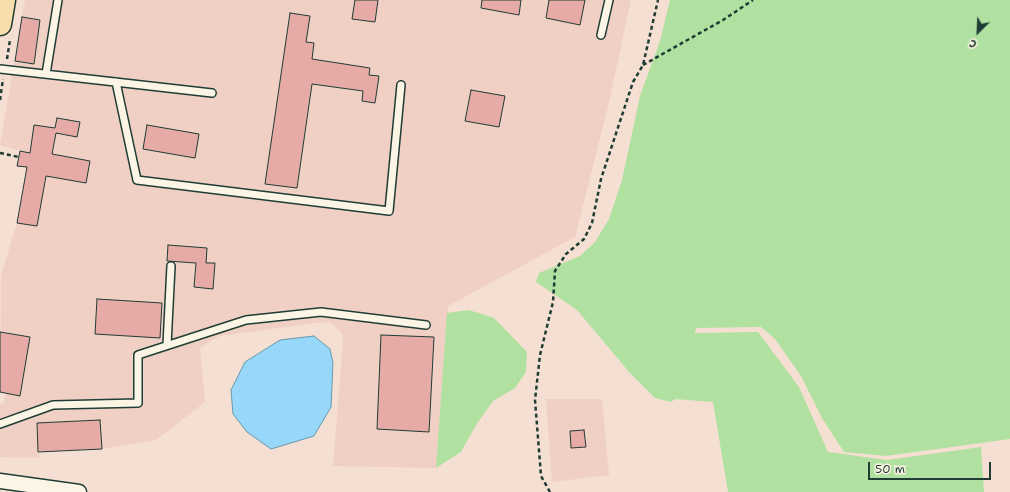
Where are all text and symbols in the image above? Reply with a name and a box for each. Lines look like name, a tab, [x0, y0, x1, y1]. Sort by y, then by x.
north arrow	[958, 12, 998, 52]
text: С	[967, 35, 979, 52]
scale bar	[870, 454, 993, 480]
text: 50 m	[875, 461, 905, 477]

